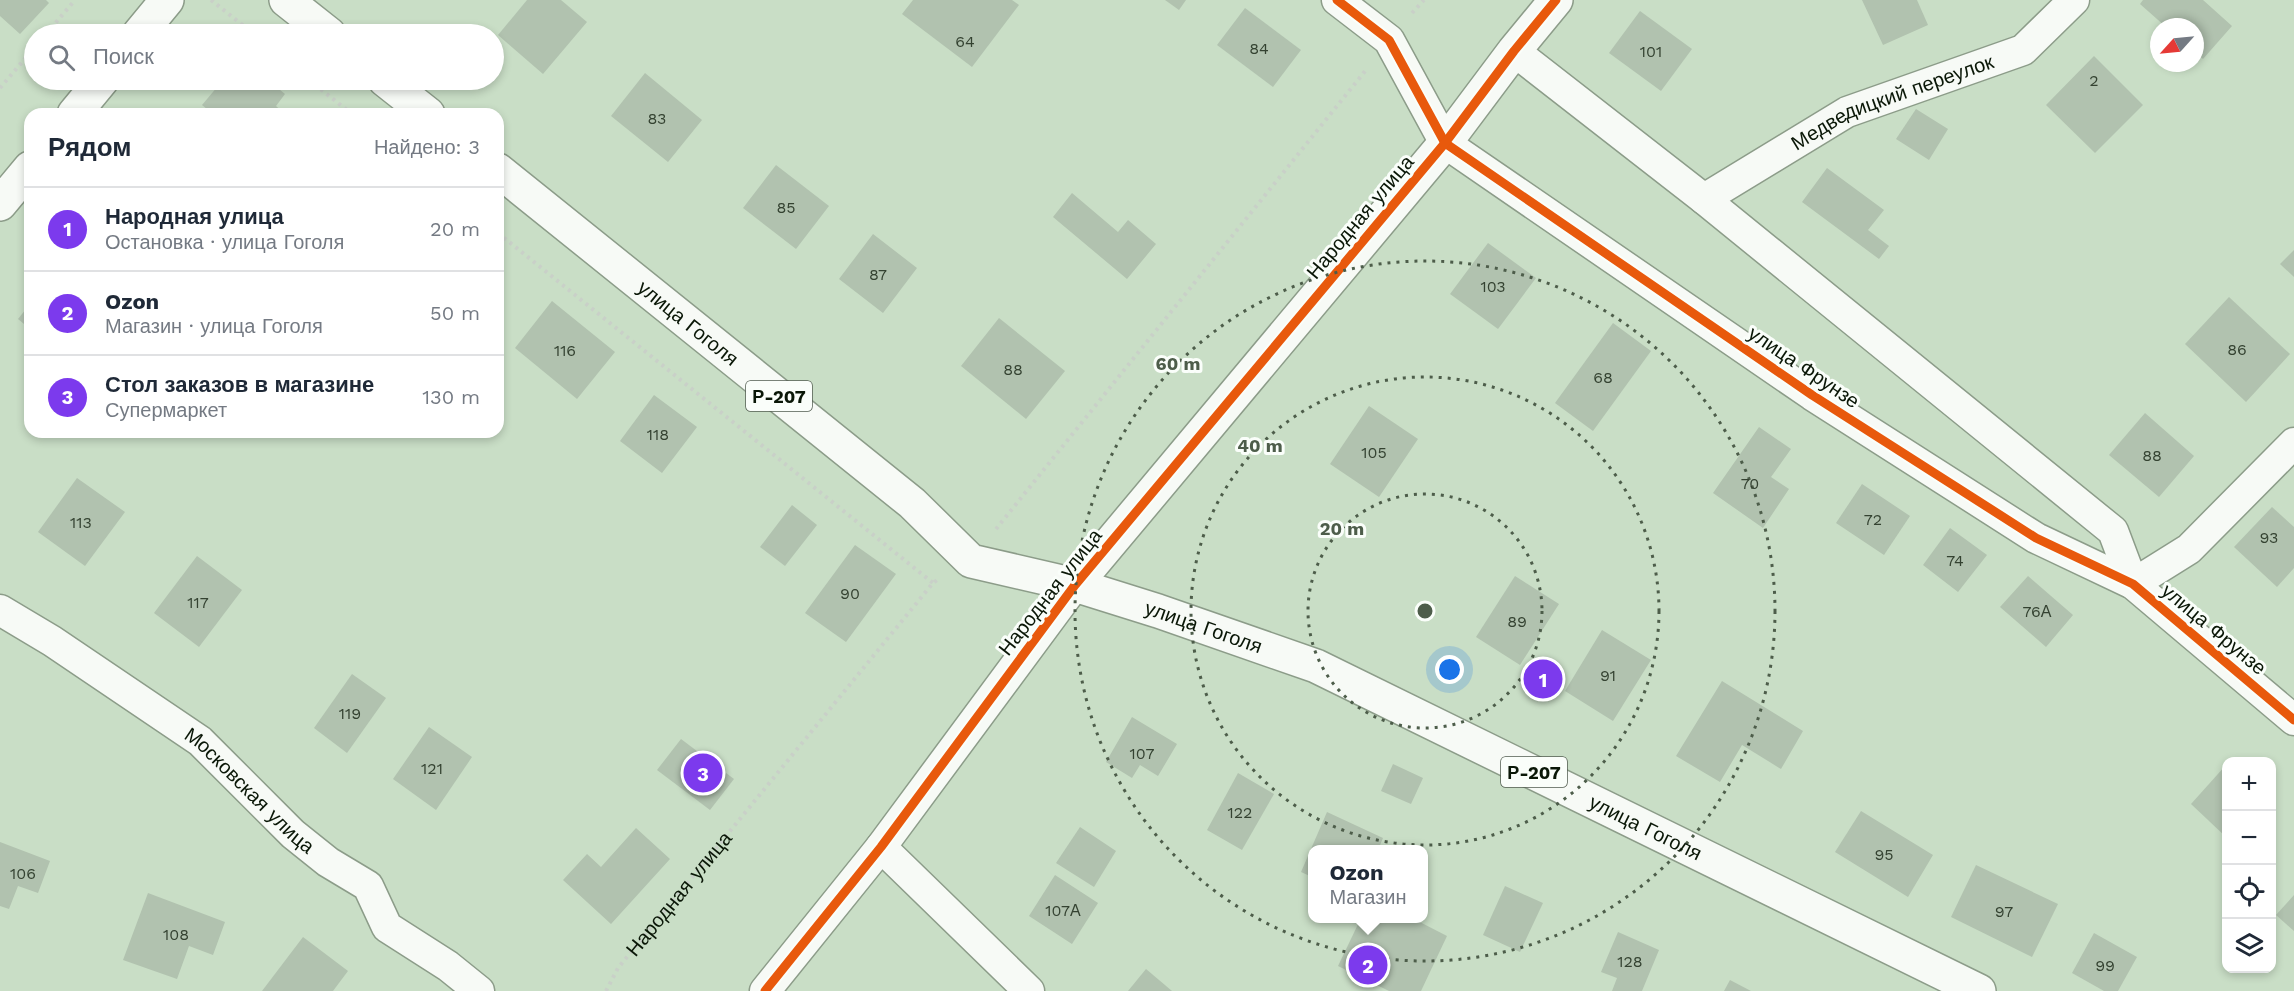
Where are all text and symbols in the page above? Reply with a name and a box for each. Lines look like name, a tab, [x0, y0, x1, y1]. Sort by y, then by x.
north arrow	[2150, 18, 2204, 72]
search box	[24, 24, 504, 90]
house number: 64	[955, 32, 975, 51]
house number: 84	[1249, 39, 1269, 58]
icon: search	[45, 41, 78, 74]
house number: 101	[1640, 42, 1662, 61]
text: Поиск	[93, 44, 154, 69]
street label: Медведицкий переулок	[1787, 49, 1997, 155]
house number: 2	[2089, 71, 2099, 90]
house number: 83	[648, 109, 666, 128]
text: Рядом	[48, 132, 131, 162]
text: Найдено: 3	[374, 135, 480, 159]
street label: Народная улица	[1301, 150, 1419, 284]
house number: 85	[776, 198, 796, 217]
text: Народная улица	[105, 204, 284, 229]
text: 1	[63, 217, 72, 241]
text: 20 m	[430, 217, 480, 241]
text: Остановка · улица Гоголя	[105, 230, 344, 254]
house number: 87	[869, 265, 887, 284]
street label: улица Гоголя	[633, 275, 743, 371]
house number: 103	[1480, 277, 1506, 296]
text: Ozon	[105, 289, 159, 314]
text: 2	[62, 301, 73, 325]
text: 50 m	[430, 301, 480, 325]
text: Магазин · улица Гоголя	[105, 314, 323, 338]
street label: улица Фрунзе	[1744, 321, 1864, 413]
house number: 86	[2227, 340, 2247, 359]
house number: 116	[554, 341, 576, 360]
text: 60 m	[1156, 353, 1200, 374]
house number: 88	[1003, 360, 1023, 379]
house number: 68	[1593, 368, 1613, 387]
text: Стол заказов в магазине	[105, 372, 374, 397]
road number: Р-207	[746, 381, 812, 411]
text: 3	[62, 385, 73, 409]
text: 130 m	[422, 385, 480, 409]
text: Супермаркет	[105, 398, 227, 422]
house number: 118	[647, 425, 669, 444]
text: 40 m	[1237, 435, 1283, 456]
house number: 105	[1361, 443, 1387, 462]
house number: 88	[2142, 446, 2162, 465]
house number: 70	[1741, 474, 1759, 493]
house number: 72	[1864, 510, 1882, 529]
house number: 113	[70, 513, 92, 532]
text: 20 m	[1320, 518, 1364, 539]
street label: Народная улица	[993, 523, 1107, 660]
house number: 93	[2260, 528, 2278, 547]
house number: 74	[1946, 551, 1964, 570]
street label: улица Фрунзе	[2157, 578, 2271, 680]
house number: 90	[840, 584, 860, 603]
house number: 117	[187, 593, 209, 612]
street label: улица Гоголя	[1142, 596, 1265, 658]
centre of rings	[1415, 601, 1435, 621]
house number: 76А	[2022, 602, 2052, 621]
house number: 89	[1507, 612, 1527, 631]
your location	[1435, 655, 1464, 684]
pin: 1	[1524, 656, 1562, 702]
house number: 91	[1600, 666, 1616, 685]
house number: 119	[339, 704, 361, 723]
street label: Московская улица	[180, 722, 320, 859]
house number: 107	[1130, 744, 1154, 763]
pin: 3	[684, 750, 722, 796]
road number: Р-207	[1501, 757, 1567, 787]
map controls	[2222, 757, 2276, 973]
button: +	[2222, 757, 2276, 811]
house number: 121	[421, 759, 443, 778]
street label: улица Гоголя	[1585, 790, 1706, 865]
house number: 122	[1228, 803, 1252, 822]
button: −	[2222, 811, 2276, 865]
street label: Народная улица	[621, 826, 737, 961]
popup	[1308, 845, 1428, 923]
house number: 95	[1874, 845, 1894, 864]
text: Ozon	[1329, 860, 1384, 885]
house number: 106	[10, 864, 36, 883]
button: locate	[2222, 865, 2276, 919]
text: Магазин	[1329, 885, 1407, 909]
house number: 107А	[1045, 901, 1081, 920]
house number: 97	[1995, 902, 2013, 921]
button: layers	[2222, 919, 2276, 973]
house number: 108	[163, 925, 189, 944]
pin: 2	[1348, 942, 1388, 988]
house number: 128	[1617, 952, 1643, 971]
house number: 99	[2095, 956, 2115, 975]

